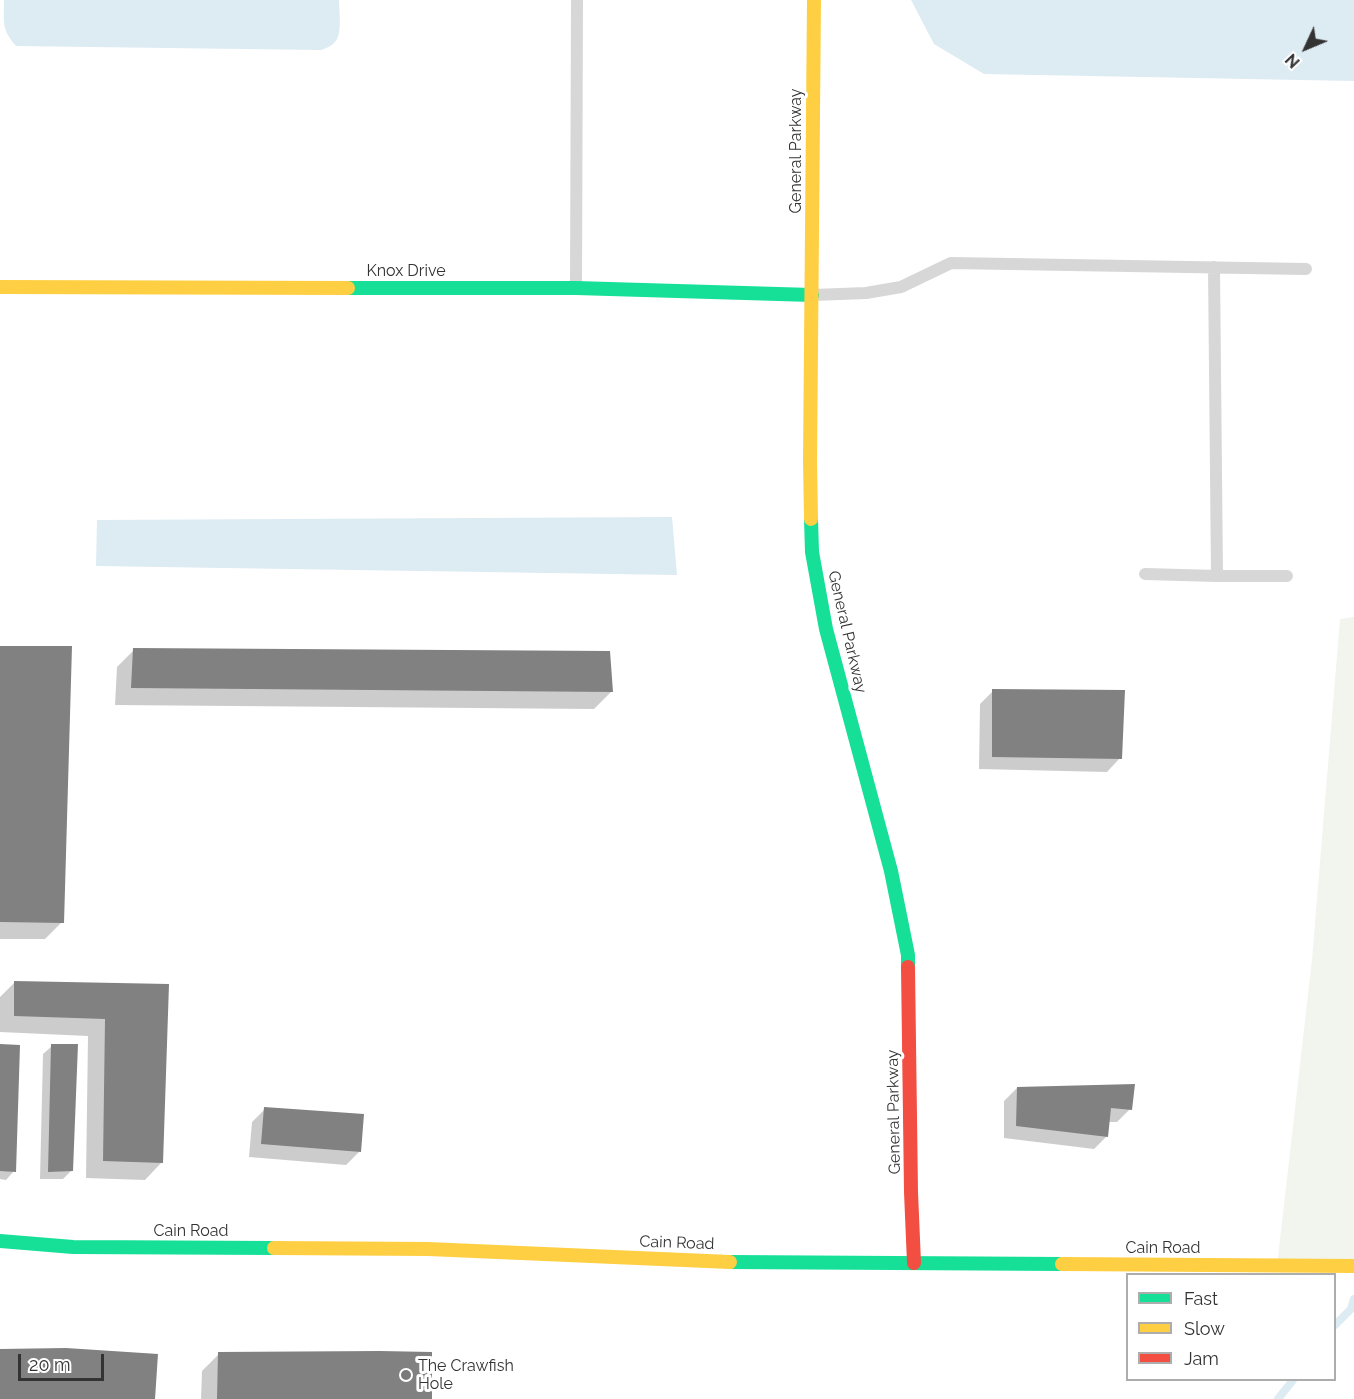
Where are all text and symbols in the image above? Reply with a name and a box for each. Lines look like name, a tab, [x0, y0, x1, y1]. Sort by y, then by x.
north arrow	[1276, 18, 1336, 78]
text: N	[1282, 50, 1304, 72]
street label: General Parkway	[786, 89, 806, 213]
street label: Knox Drive	[366, 261, 446, 281]
street label: General Parkway	[824, 569, 870, 695]
street label: General Parkway	[883, 1049, 905, 1175]
street label: Cain Road	[154, 1221, 228, 1241]
street label: Cain Road	[639, 1232, 715, 1254]
street label: Cain Road	[1126, 1238, 1200, 1258]
legend	[1126, 1273, 1336, 1381]
text: Fast	[1184, 1288, 1218, 1309]
text: Slow	[1184, 1318, 1225, 1339]
scale bar	[21, 1342, 106, 1380]
text: Jam	[1184, 1348, 1219, 1369]
text: 20 m	[29, 1354, 71, 1375]
place label: The Crawfish Hole	[418, 1356, 514, 1394]
marker: The Crawfish Hole	[399, 1368, 413, 1382]

